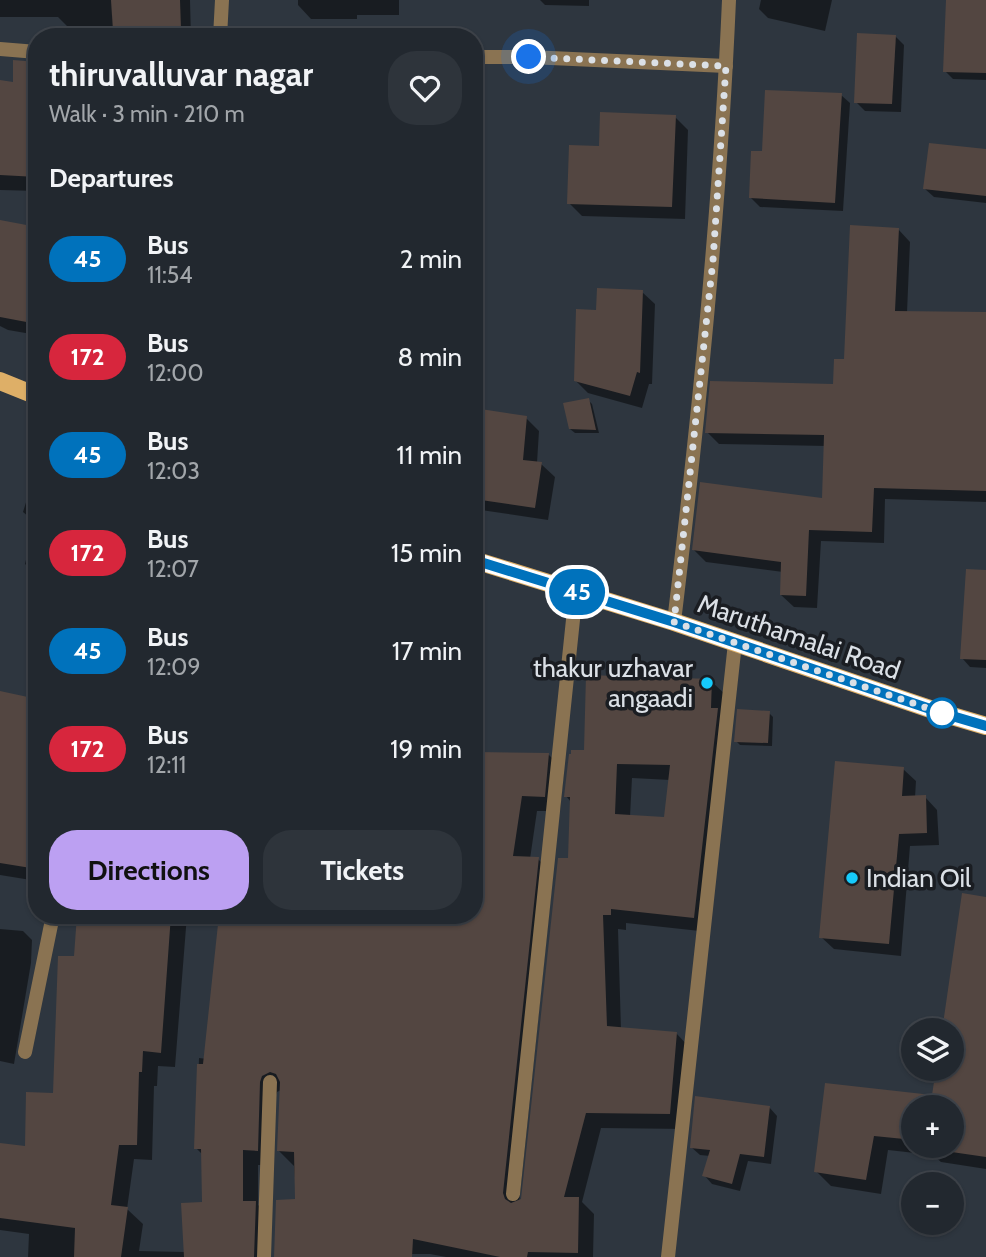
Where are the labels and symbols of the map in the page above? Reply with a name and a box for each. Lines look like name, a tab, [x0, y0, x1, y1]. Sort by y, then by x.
your location	[511, 39, 546, 74]
line badge: 45	[546, 569, 608, 615]
street label: Maruthamalai Road	[693, 587, 905, 687]
place label: thakur uzhavar angaadi	[533, 652, 694, 714]
marker: thakur uzhavar angaadi	[699, 675, 715, 691]
unlabelled marker	[927, 698, 957, 728]
place label: Indian Oil	[866, 862, 971, 894]
marker: Indian Oil	[844, 870, 860, 886]

